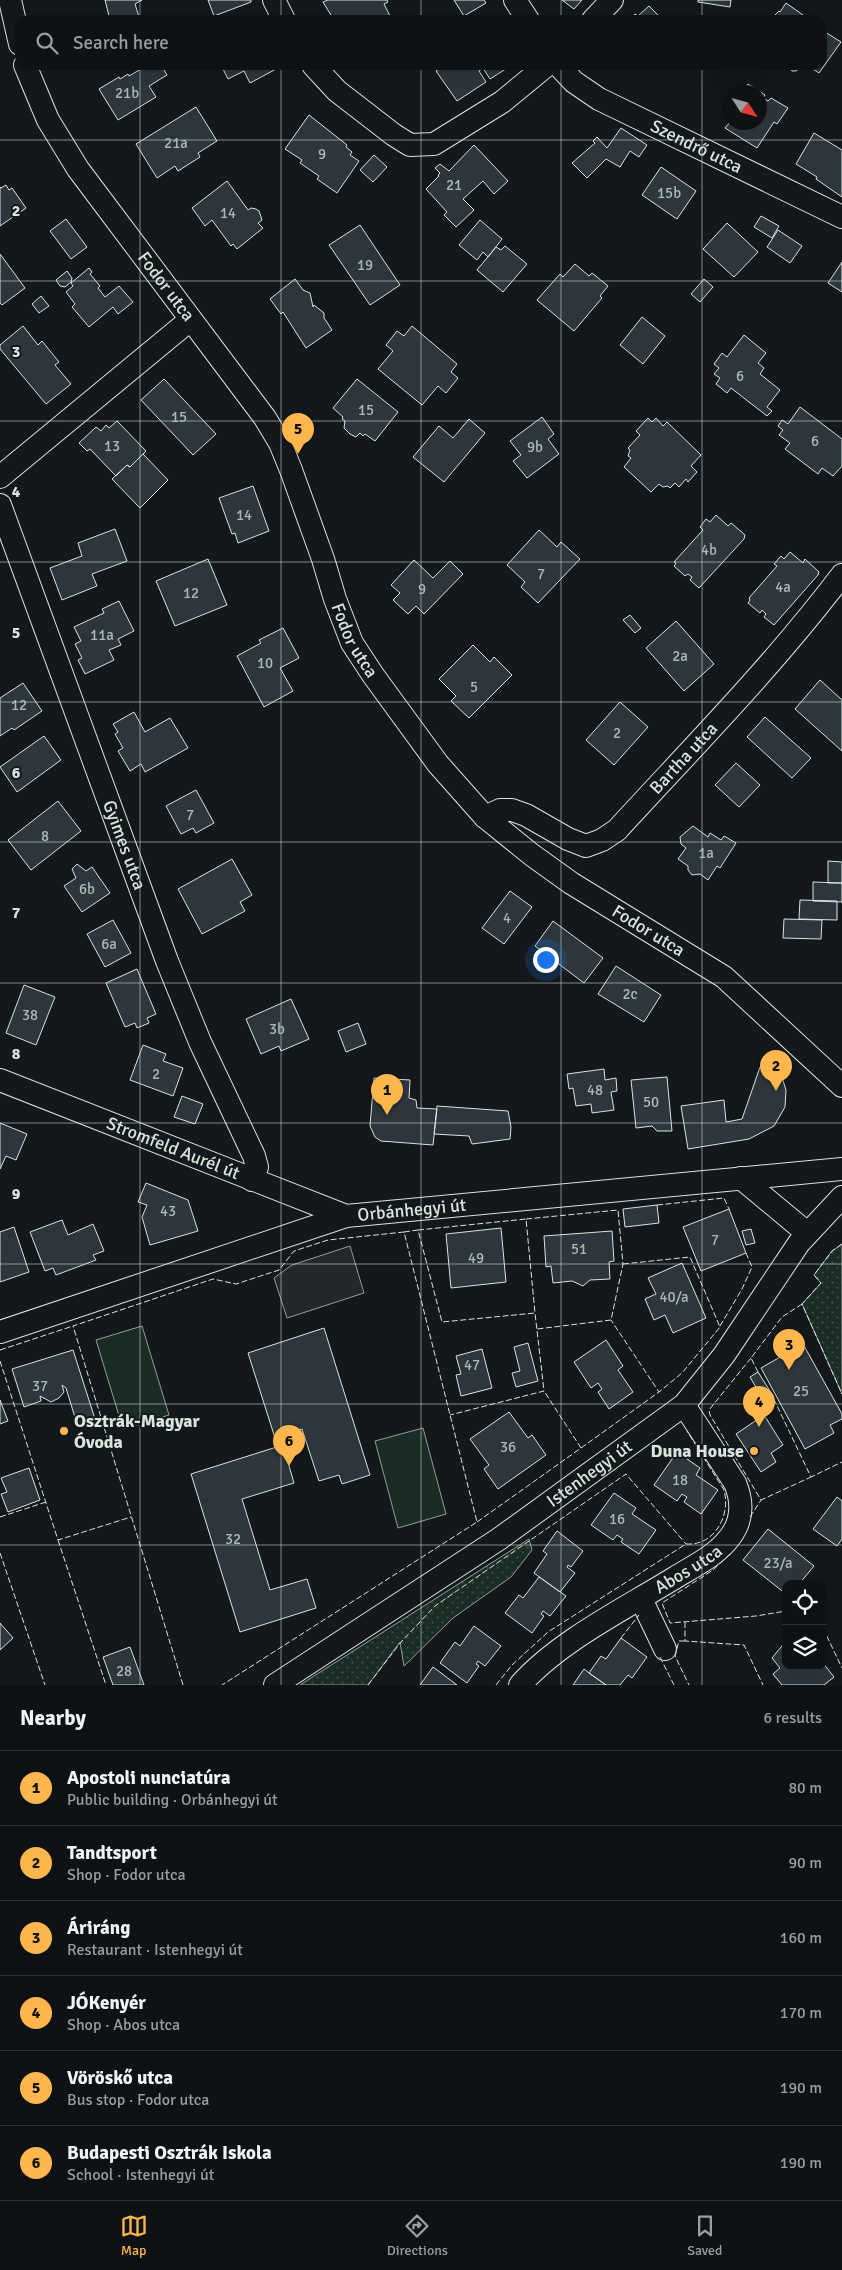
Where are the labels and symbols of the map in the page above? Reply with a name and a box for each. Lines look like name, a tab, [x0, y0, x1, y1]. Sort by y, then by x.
house number: 21b	[115, 84, 139, 102]
north arrow	[722, 85, 767, 130]
street label: Szendrő utca	[647, 115, 746, 178]
house number: 21a	[164, 134, 188, 152]
house number: 9	[318, 145, 326, 163]
house number: 21	[446, 176, 462, 194]
house number: 15b	[657, 184, 681, 202]
text: 2	[12, 201, 20, 221]
house number: 14	[220, 204, 236, 222]
street label: Fodor utca	[133, 247, 199, 326]
house number: 19	[357, 256, 373, 274]
text: 3	[12, 342, 20, 362]
house number: 6	[736, 367, 744, 385]
house number: 15	[358, 401, 374, 419]
house number: 15	[171, 408, 187, 426]
pin: 5	[282, 413, 314, 454]
house number: 6	[811, 432, 819, 450]
house number: 13	[104, 437, 120, 455]
house number: 9b	[527, 438, 543, 456]
text: 4	[12, 482, 21, 502]
house number: 14	[236, 506, 252, 524]
house number: 4b	[701, 541, 717, 559]
house number: 7	[537, 565, 545, 583]
house number: 4a	[775, 578, 791, 596]
house number: 9	[418, 580, 426, 598]
house number: 12	[183, 584, 199, 602]
street label: Fodor utca	[327, 600, 383, 682]
text: 5	[12, 623, 20, 643]
house number: 11a	[90, 626, 114, 644]
house number: 2a	[672, 647, 688, 665]
house number: 10	[257, 654, 273, 672]
house number: 5	[470, 678, 478, 696]
house number: 12	[11, 696, 27, 714]
street label: Bartha utca	[645, 718, 722, 799]
house number: 2	[613, 724, 621, 742]
text: 6	[12, 763, 21, 783]
street label: Gyimes utca	[98, 797, 151, 893]
house number: 7	[186, 806, 194, 824]
house number: 8	[41, 827, 49, 845]
house number: 1a	[698, 844, 714, 862]
house number: 6b	[79, 880, 95, 898]
street label: Fodor utca	[608, 900, 689, 961]
text: 7	[12, 903, 21, 923]
house number: 4	[503, 909, 511, 927]
house number: 6a	[101, 935, 117, 953]
your location	[533, 947, 559, 973]
house number: 2c	[622, 985, 638, 1003]
house number: 38	[22, 1006, 38, 1024]
house number: 3b	[269, 1020, 285, 1038]
text: 8	[12, 1044, 21, 1064]
pin: 2	[760, 1050, 792, 1091]
house number: 2	[152, 1065, 160, 1083]
pin: 1	[371, 1074, 403, 1115]
house number: 48	[587, 1081, 603, 1099]
house number: 50	[643, 1093, 659, 1111]
street label: Stromfeld Aurél út	[103, 1112, 243, 1184]
text: 9	[12, 1184, 21, 1204]
street label: Orbánhegyi út	[357, 1194, 467, 1226]
house number: 43	[160, 1202, 176, 1220]
house number: 7	[711, 1231, 719, 1249]
house number: 51	[571, 1240, 587, 1258]
house number: 49	[468, 1249, 484, 1267]
house number: 40/a	[659, 1288, 689, 1306]
pin: 3	[773, 1329, 805, 1370]
house number: 47	[464, 1356, 480, 1374]
house number: 37	[32, 1377, 48, 1395]
house number: 25	[793, 1382, 809, 1400]
pin: 4	[743, 1386, 775, 1427]
place label: Osztrák-Magyar Óvoda	[74, 1410, 201, 1453]
marker: Osztrák-Magyar Óvoda	[58, 1425, 70, 1437]
pin: 6	[273, 1425, 305, 1466]
street label: Istenhegyi út	[542, 1435, 636, 1512]
house number: 36	[500, 1438, 516, 1456]
place label: Duna House	[651, 1440, 744, 1462]
marker: Duna House	[748, 1445, 760, 1457]
house number: 18	[672, 1471, 688, 1489]
house number: 16	[609, 1510, 625, 1528]
house number: 32	[225, 1530, 241, 1548]
street label: Abos utca	[651, 1540, 727, 1598]
house number: 23/a	[763, 1554, 793, 1572]
house number: 28	[116, 1662, 132, 1680]

